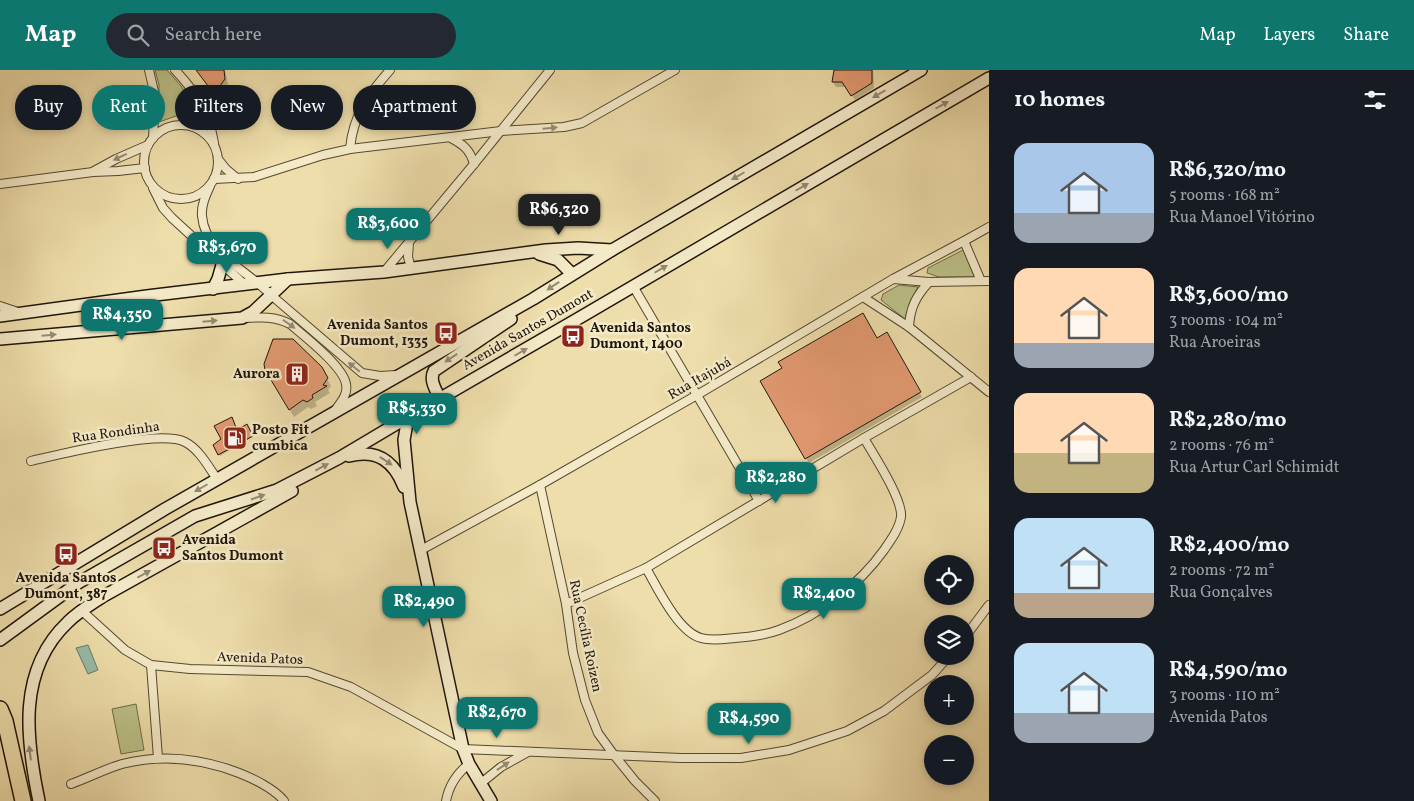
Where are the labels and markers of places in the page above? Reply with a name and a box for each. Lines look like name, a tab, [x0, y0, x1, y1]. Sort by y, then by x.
pin: R$6,320	[513, 194, 605, 236]
pin: R$3,600	[342, 208, 434, 250]
pin: R$3,670	[181, 232, 273, 274]
pin: R$4,350	[76, 298, 168, 341]
place label: Avenida Santos Dumont, 1335	[327, 316, 428, 351]
place label: Avenida Santos Dumont, 1400	[590, 319, 691, 354]
bus stop icon: Avenida Santos Dumont, 1335	[433, 320, 459, 346]
bus stop icon: Avenida Santos Dumont, 1400	[560, 323, 586, 349]
building icon: Aurora	[284, 361, 310, 387]
place label: Aurora	[233, 365, 280, 384]
pin: R$5,330	[371, 392, 463, 435]
place label: Posto Fit cumbica	[252, 421, 309, 456]
fuel station icon: Posto Fit cumbica	[222, 425, 248, 451]
pin: R$2,280	[730, 462, 822, 504]
place label: Avenida Santos Dumont	[182, 531, 284, 566]
bus stop icon: Avenida Santos Dumont	[151, 535, 177, 561]
bus stop icon: Avenida Santos Dumont, 387	[53, 541, 79, 567]
place label: Avenida Santos Dumont, 387	[16, 569, 116, 604]
pin: R$2,400	[778, 578, 870, 620]
pin: R$2,490	[378, 586, 470, 628]
pin: R$2,670	[451, 696, 543, 739]
pin: R$4,590	[703, 702, 795, 745]

